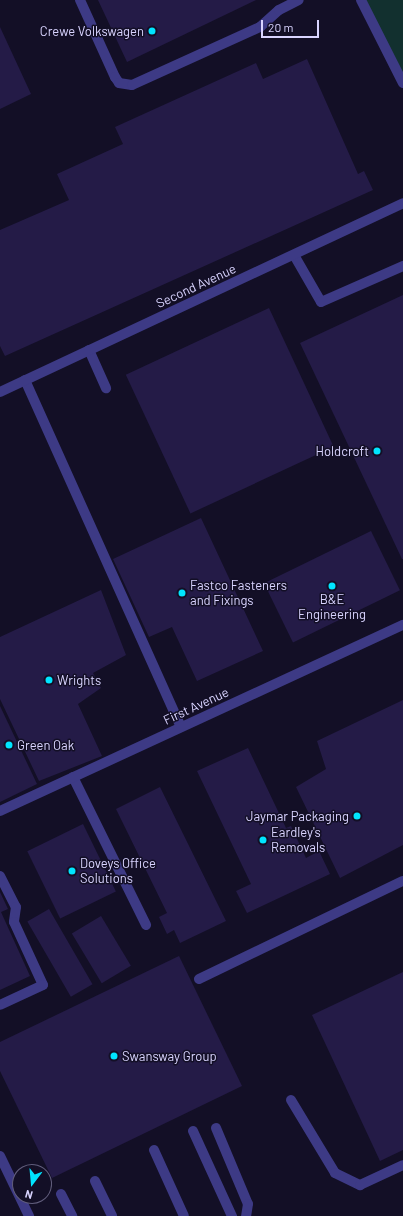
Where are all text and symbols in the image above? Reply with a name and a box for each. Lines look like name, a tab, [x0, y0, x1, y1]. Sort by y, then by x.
scale bar	[263, 12, 321, 38]
text: 20 m	[268, 20, 294, 34]
place label: Crewe Volkswagen	[40, 23, 144, 39]
marker: Crewe Volkswagen	[147, 26, 157, 36]
street label: Second Avenue	[154, 261, 238, 311]
place label: Holdcroft	[316, 443, 369, 459]
marker: Holdcroft	[372, 446, 382, 456]
place label: Fastco Fasteners and Fixings	[190, 578, 287, 609]
marker: B&E Engineering	[327, 581, 337, 591]
marker: Fastco Fasteners and Fixings	[177, 588, 187, 598]
place label: B&E Engineering	[298, 592, 366, 623]
place label: Wrights	[57, 672, 101, 688]
marker: Wrights	[44, 675, 54, 685]
street label: First Avenue	[161, 684, 231, 728]
place label: Green Oak	[17, 737, 74, 753]
marker: Green Oak	[4, 740, 14, 750]
place label: Jaymar Packaging	[246, 808, 349, 824]
marker: Jaymar Packaging	[352, 811, 362, 821]
place label: Eardley's Removals	[271, 825, 325, 856]
marker: Eardley's Removals	[258, 835, 268, 845]
place label: Doveys Office Solutions	[80, 856, 156, 887]
marker: Doveys Office Solutions	[67, 866, 77, 876]
place label: Swansway Group	[122, 1048, 217, 1064]
marker: Swansway Group	[109, 1051, 119, 1061]
north arrow	[12, 1164, 52, 1204]
text: N	[24, 1188, 34, 1202]

